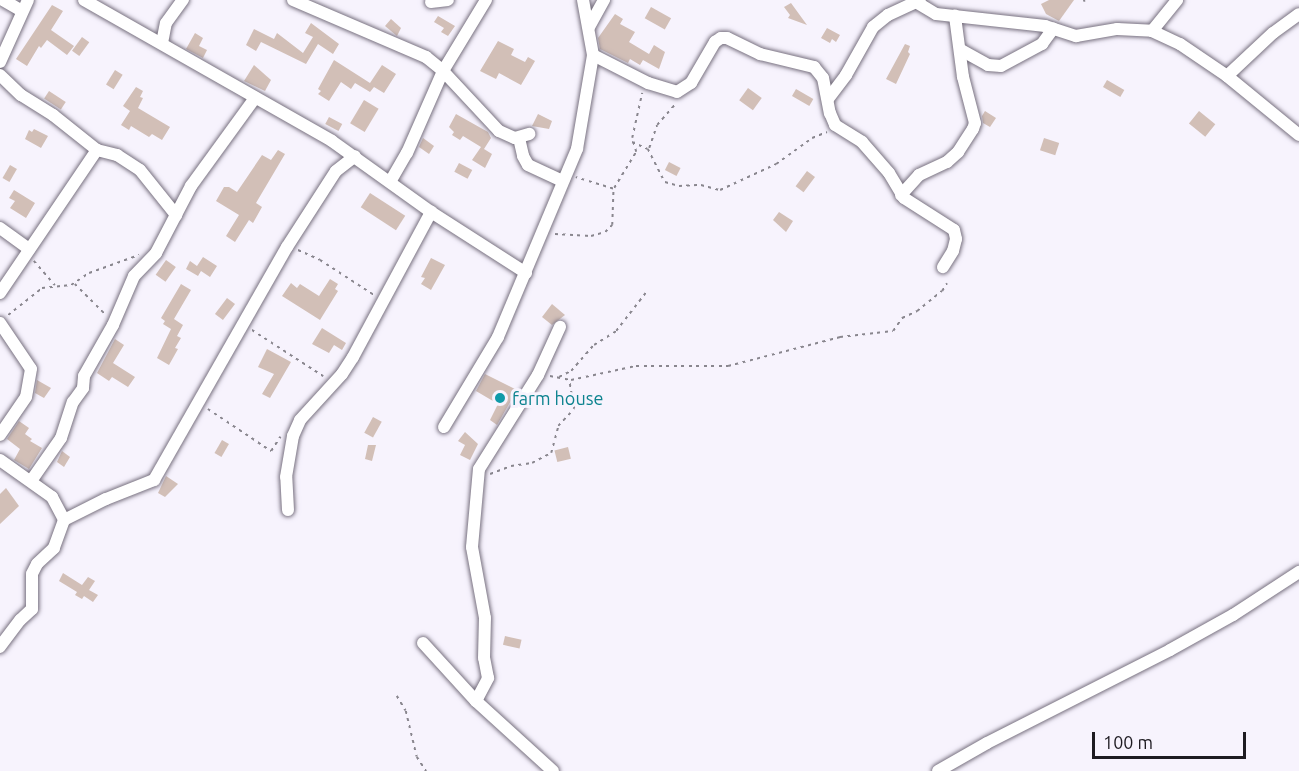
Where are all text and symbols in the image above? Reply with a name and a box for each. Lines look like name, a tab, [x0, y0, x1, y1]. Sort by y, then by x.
place label: farm house	[512, 387, 603, 409]
marker: farm house	[493, 391, 507, 405]
scale bar	[1095, 720, 1250, 758]
text: 100 m	[1103, 732, 1153, 752]

